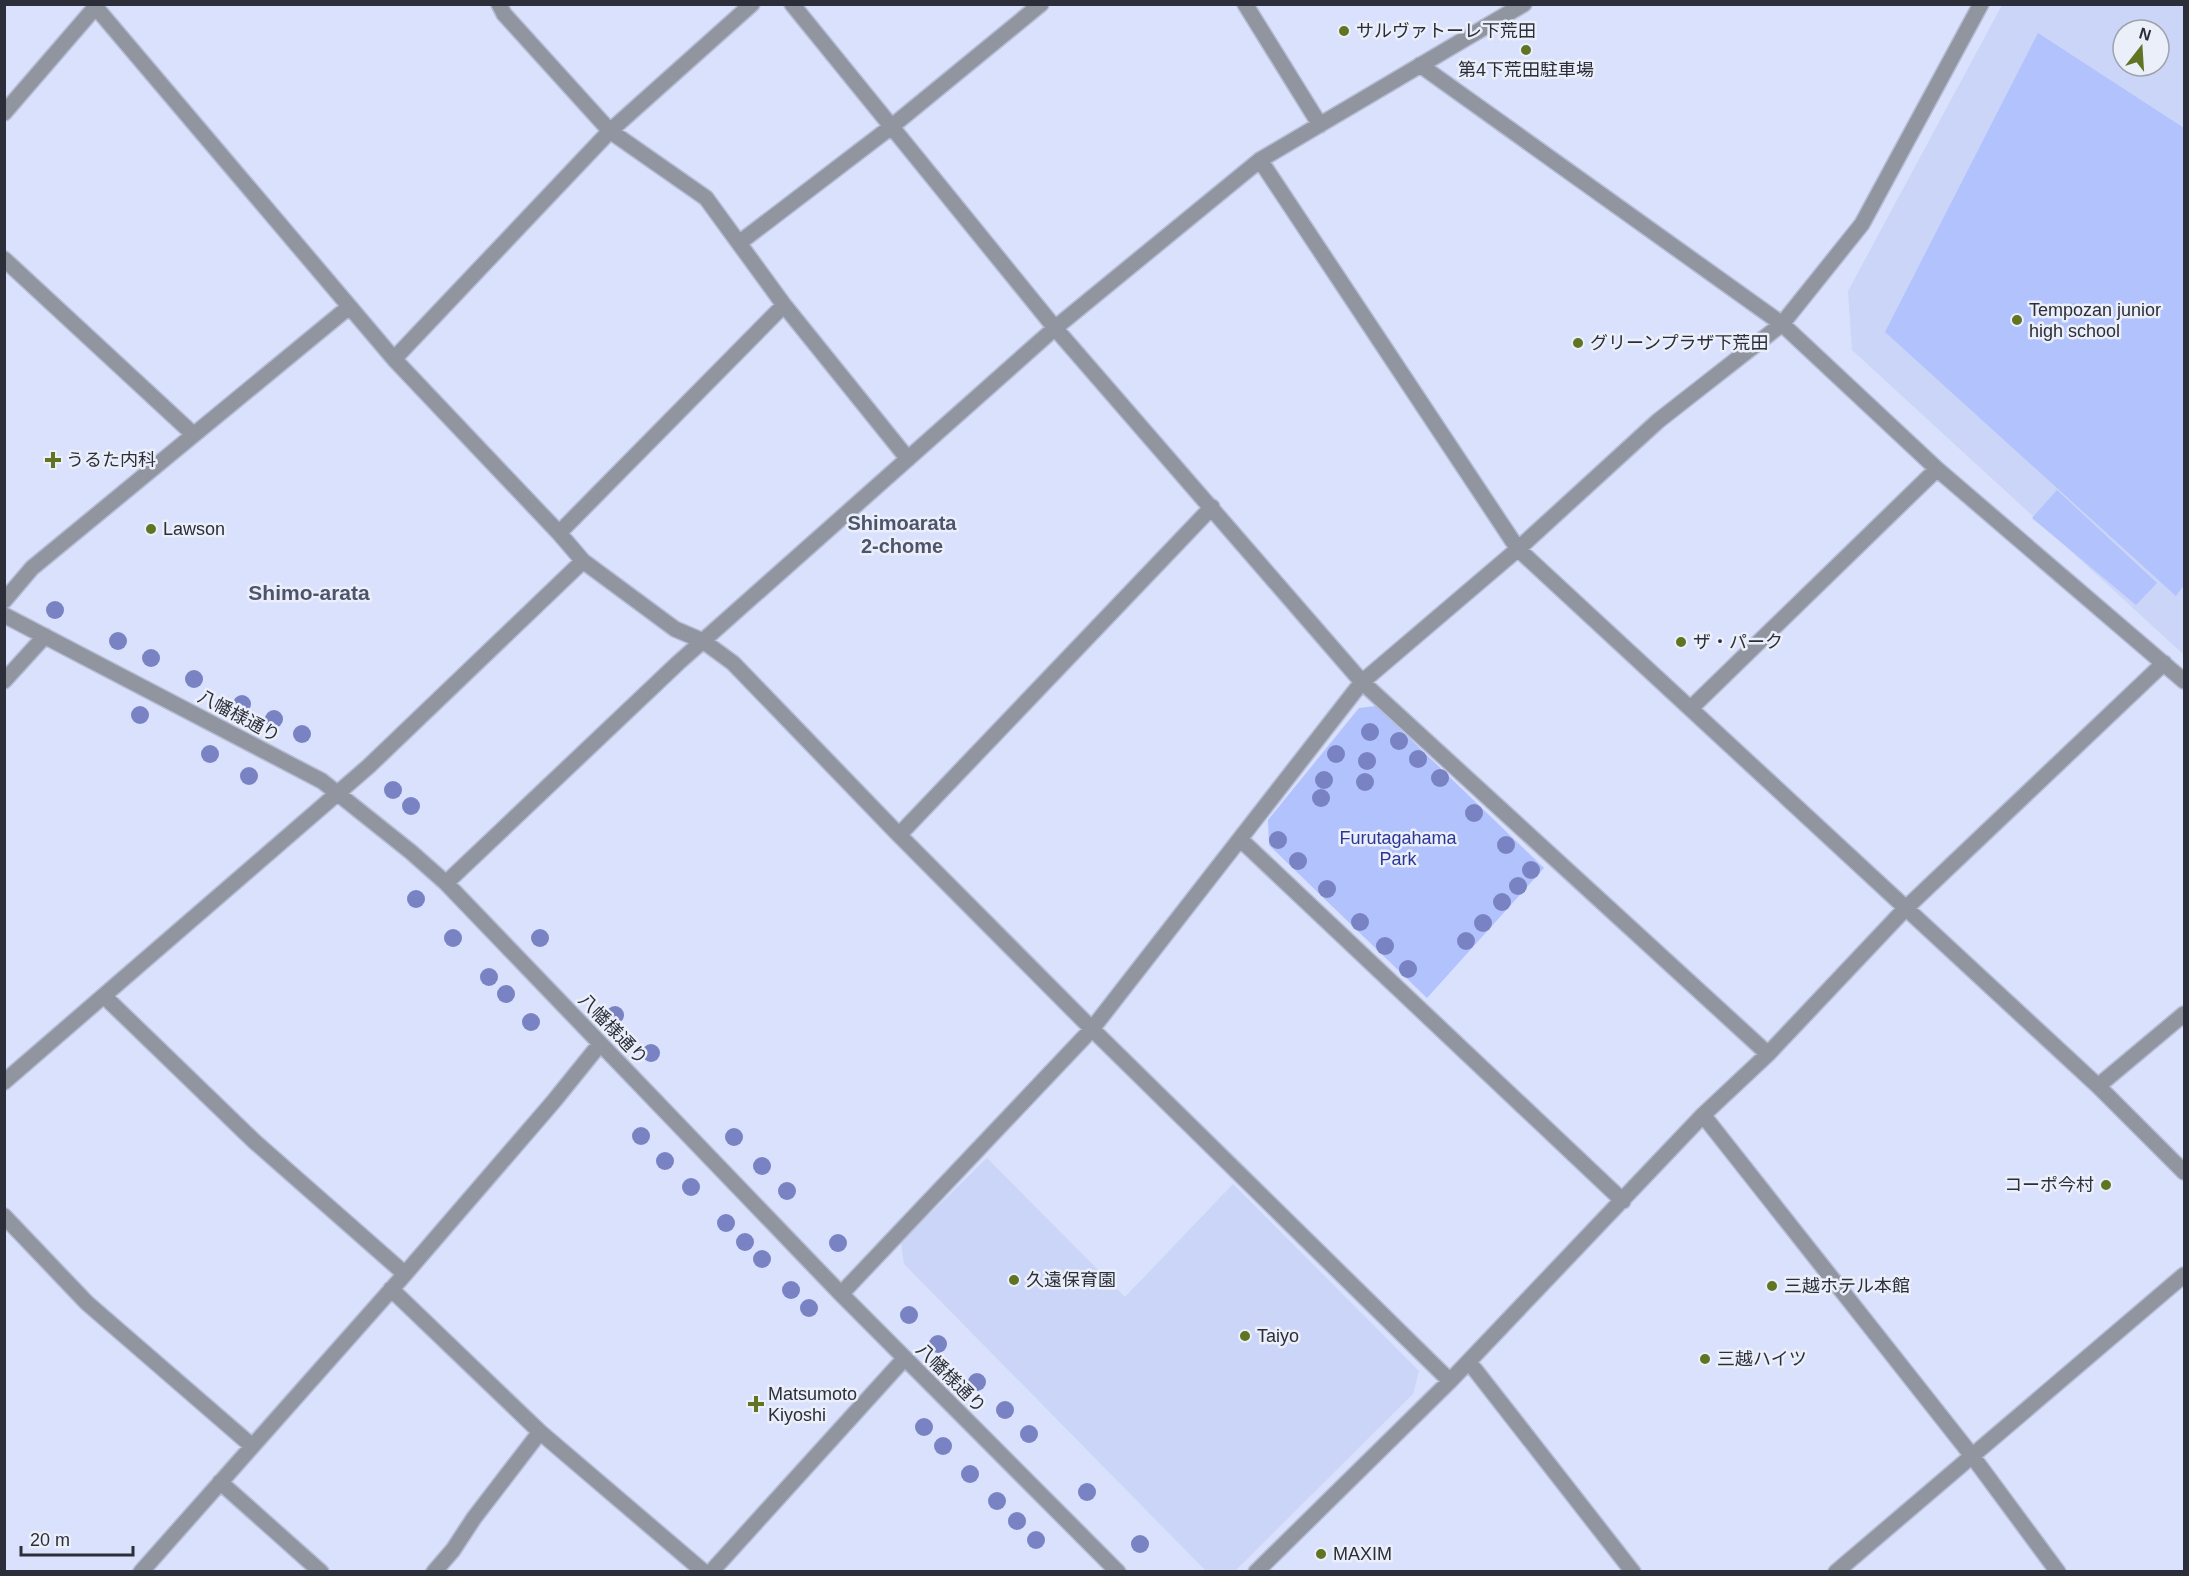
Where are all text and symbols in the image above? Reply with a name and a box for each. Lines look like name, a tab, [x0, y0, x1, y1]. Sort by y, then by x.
north arrow	[2111, 18, 2171, 78]
place label: サルヴァトーレ下荒田	[1356, 21, 1536, 41]
marker: サルヴァトーレ下荒田	[1337, 24, 1351, 38]
text: N	[2137, 24, 2153, 44]
marker: 第4下荒田駐車場	[1519, 43, 1533, 57]
place label: 第4下荒田駐車場	[1458, 60, 1594, 80]
place label: Tempozan junior high school	[2029, 300, 2161, 341]
marker: Tempozan junior high school	[2010, 313, 2024, 327]
place label: グリーンプラザ下荒田	[1590, 333, 1769, 353]
marker: グリーンプラザ下荒田	[1571, 336, 1585, 350]
place label: うるた内科	[66, 450, 156, 470]
marker: うるた内科	[44, 451, 62, 469]
district label: Shimoarata 2-chome	[848, 512, 957, 557]
place label: Lawson	[163, 519, 225, 539]
marker: Lawson	[144, 522, 158, 536]
district label: Shimo-arata	[248, 581, 370, 604]
place label: ザ・パーク	[1693, 632, 1783, 652]
marker: ザ・パーク	[1674, 635, 1688, 649]
street label: 八幡様通り	[195, 686, 283, 746]
park label: Furutagahama Park	[1339, 828, 1458, 869]
street label: 八幡様通り	[575, 990, 651, 1068]
place label: コーポ今村	[2004, 1175, 2094, 1195]
marker: コーポ今村	[2099, 1178, 2113, 1192]
place label: 久遠保育園	[1026, 1270, 1116, 1290]
marker: 久遠保育園	[1007, 1273, 1021, 1287]
place label: 三越ホテル本館	[1784, 1276, 1910, 1296]
marker: 三越ホテル本館	[1765, 1279, 1779, 1293]
place label: Taiyo	[1257, 1326, 1299, 1346]
marker: Taiyo	[1238, 1329, 1252, 1343]
street label: 八幡様通り	[912, 1339, 990, 1417]
place label: 三越ハイツ	[1717, 1349, 1807, 1369]
marker: 三越ハイツ	[1698, 1352, 1712, 1366]
place label: Matsumoto Kiyoshi	[768, 1384, 857, 1425]
marker: Matsumoto Kiyoshi	[749, 1397, 763, 1411]
scale bar	[21, 1519, 134, 1557]
text: 20 m	[30, 1530, 70, 1550]
place label: MAXIM	[1333, 1544, 1392, 1564]
marker: MAXIM	[1314, 1547, 1328, 1561]

